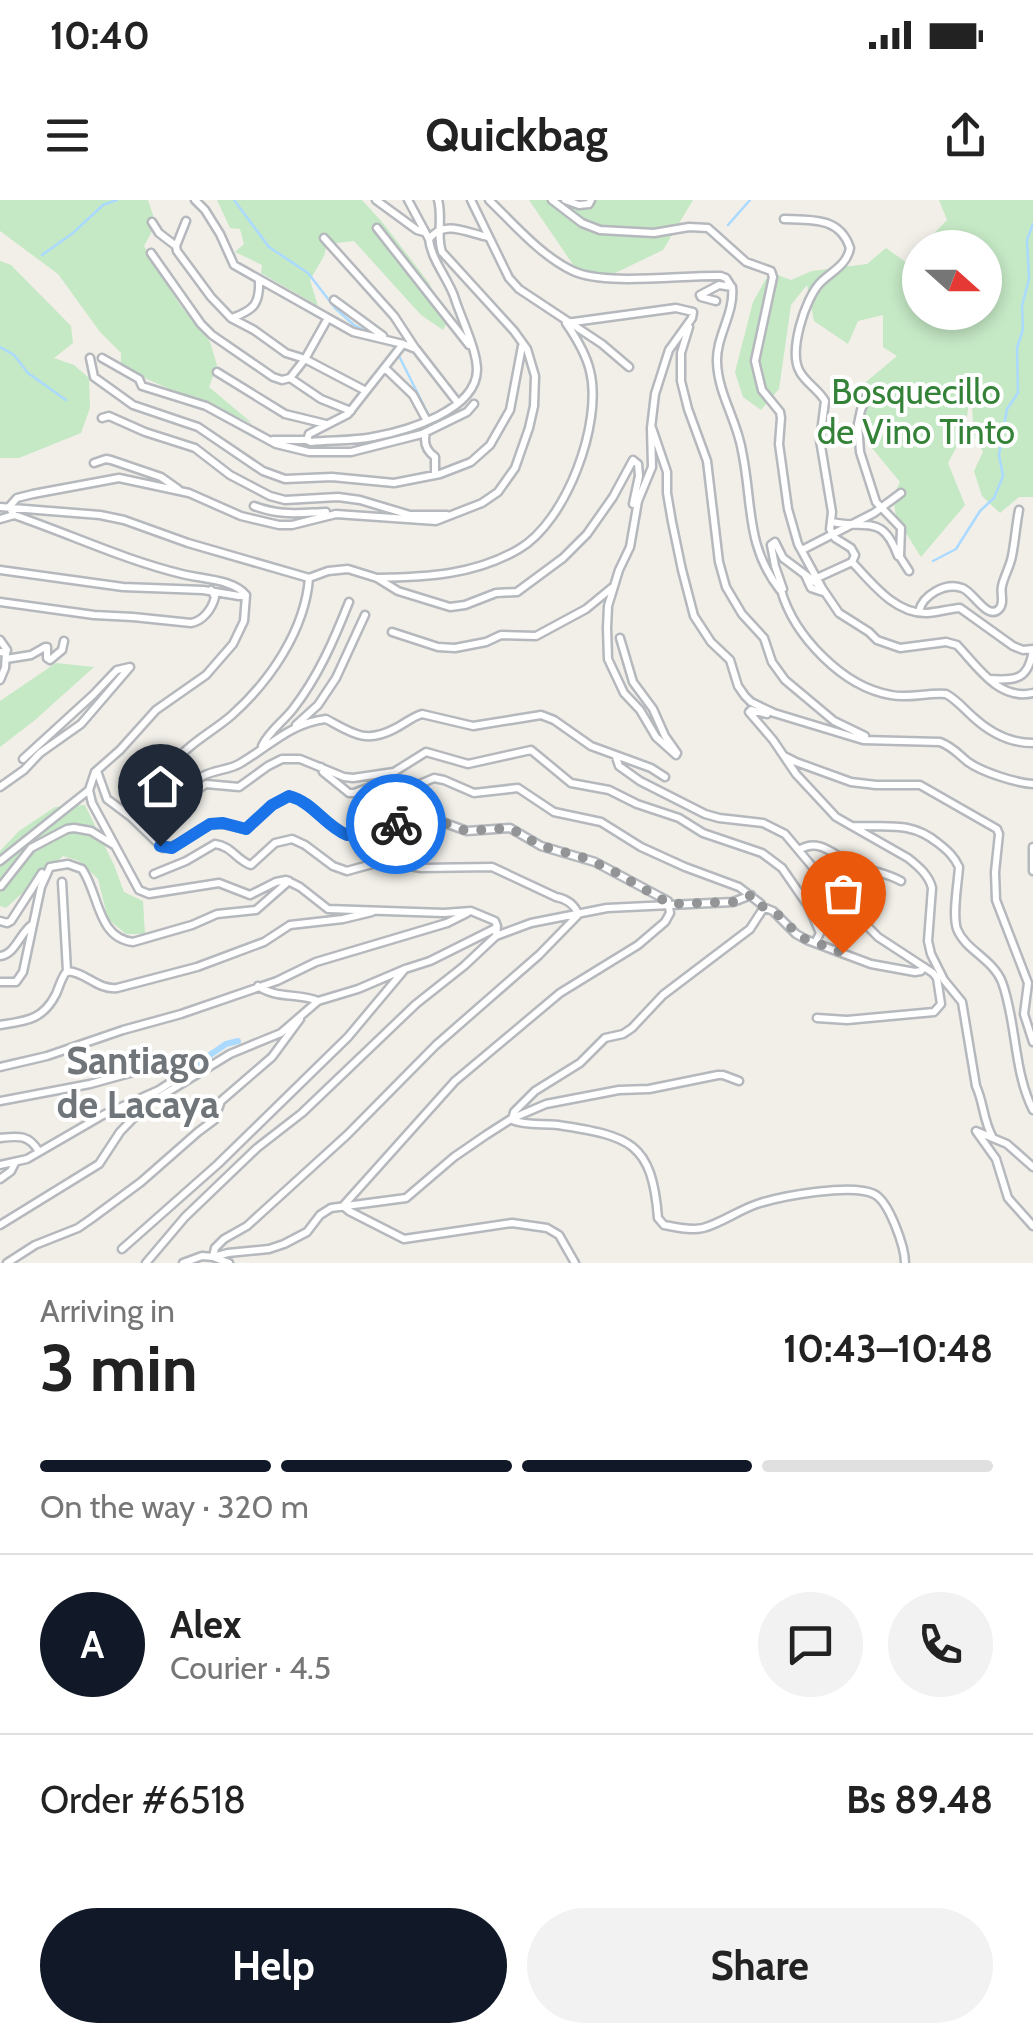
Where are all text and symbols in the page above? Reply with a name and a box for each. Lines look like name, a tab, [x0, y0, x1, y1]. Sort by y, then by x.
text: 10:40	[50, 12, 150, 59]
icon: menu	[40, 108, 95, 163]
text: Quickbag	[425, 108, 608, 162]
icon: share	[938, 108, 993, 163]
north arrow	[902, 230, 1002, 330]
map controls	[902, 230, 1002, 330]
park label: Bosquecillo de Vino Tinto	[817, 370, 1015, 453]
pin	[118, 744, 203, 847]
icon: home	[133, 759, 188, 814]
courier	[346, 774, 446, 874]
icon: bike	[369, 797, 424, 852]
pin	[801, 851, 886, 954]
icon: bag	[816, 866, 871, 921]
district label: Santiago de Lacaya	[57, 1037, 219, 1128]
text: Arriving in	[40, 1291, 175, 1330]
text: 10:43–10:48	[783, 1325, 993, 1372]
text: 3 min	[40, 1328, 198, 1407]
text: On the way · 320 m	[40, 1487, 309, 1526]
button: chat	[758, 1592, 863, 1697]
button: phone	[888, 1592, 993, 1697]
text: Alex	[170, 1601, 241, 1648]
text: A	[81, 1621, 104, 1668]
text: Courier · 4.5	[170, 1648, 331, 1687]
text: Order #6518	[40, 1776, 246, 1823]
text: Bs 89.48	[846, 1776, 993, 1823]
button: Help	[40, 1908, 507, 2023]
button: Share	[527, 1908, 993, 2023]

